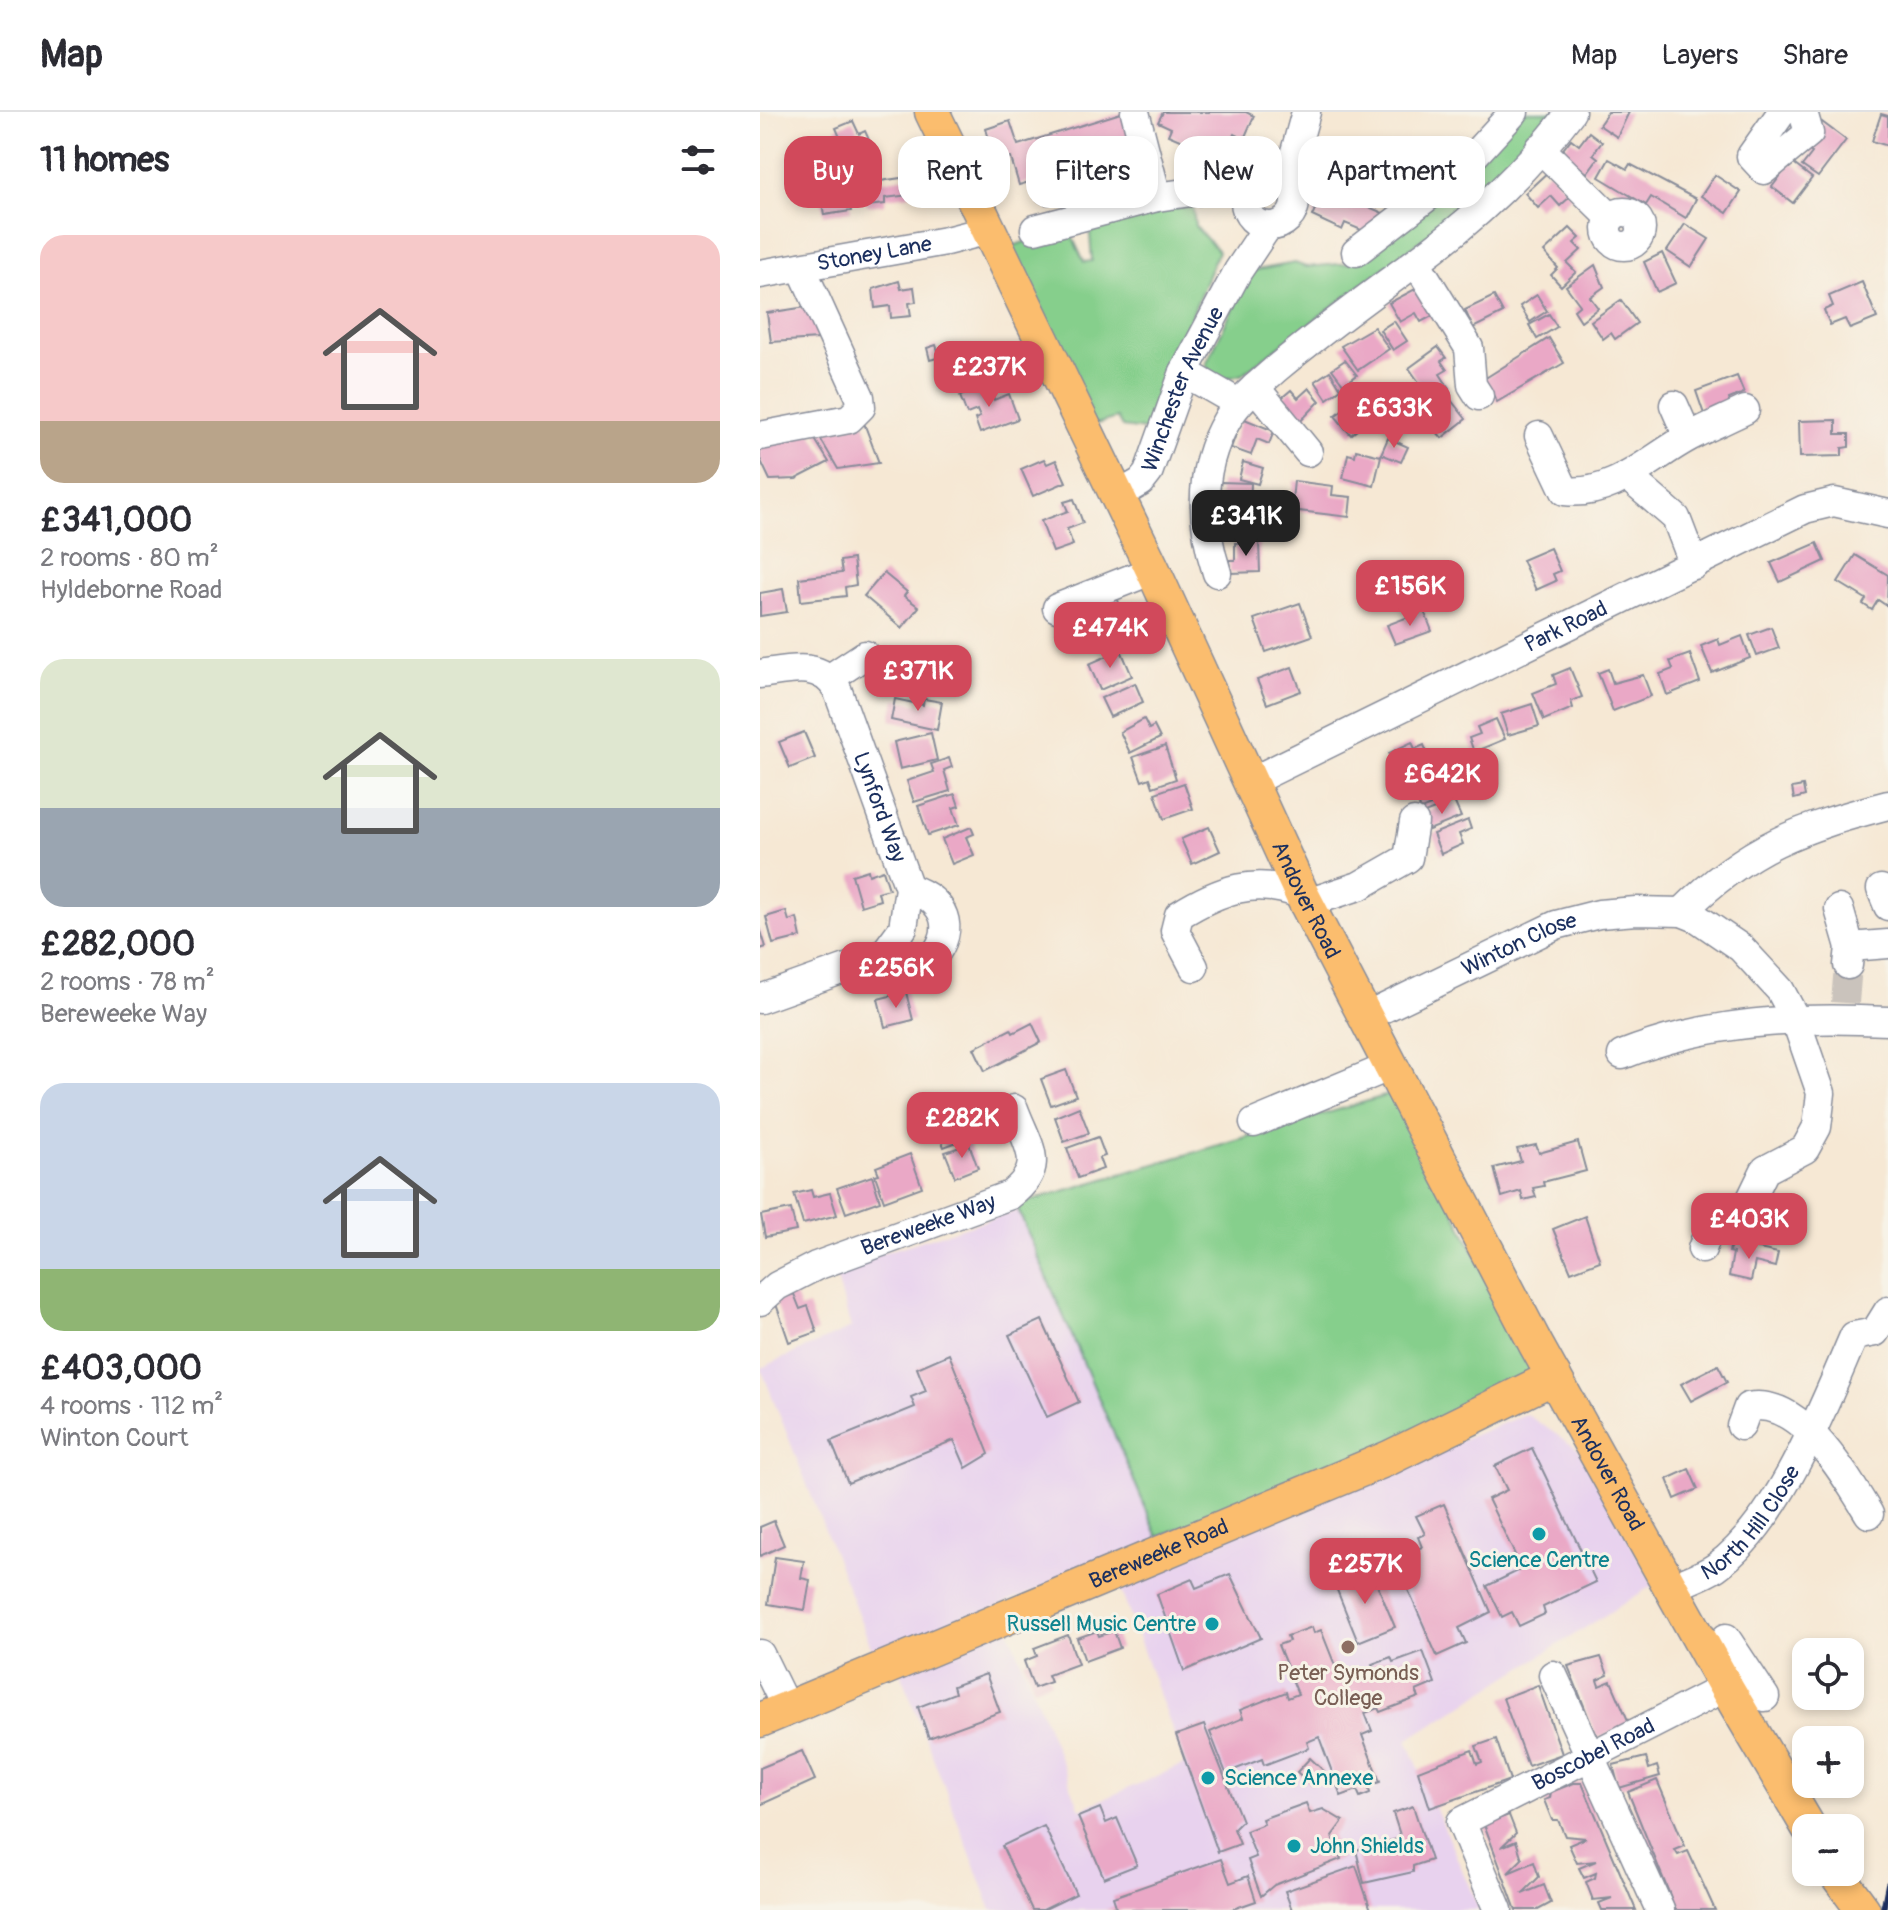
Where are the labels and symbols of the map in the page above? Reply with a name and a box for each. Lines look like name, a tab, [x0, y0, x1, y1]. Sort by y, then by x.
street label: Stoney Lane	[815, 230, 934, 278]
street label: Winchester Avenue	[1136, 302, 1230, 476]
pin: £237K	[933, 341, 1045, 409]
pin: £633K	[1338, 382, 1450, 450]
pin: £341K	[1190, 490, 1302, 558]
pin: £156K	[1354, 560, 1466, 628]
street label: Park Road	[1520, 594, 1612, 659]
pin: £474K	[1054, 602, 1166, 670]
pin: £371K	[862, 645, 974, 713]
street label: Lynford Way	[847, 748, 912, 866]
pin: £642K	[1386, 748, 1498, 816]
street label: Andover Road	[1265, 836, 1347, 963]
street label: Winton Close	[1457, 906, 1580, 982]
pin: £256K	[840, 942, 952, 1010]
pin: £282K	[906, 1092, 1018, 1160]
street label: Bereweeke Way	[857, 1187, 999, 1262]
pin: £403K	[1693, 1193, 1805, 1261]
street label: Andover Road	[1564, 1411, 1651, 1536]
street label: North Hill Close	[1696, 1460, 1806, 1587]
street label: Bereweeke Road	[1085, 1512, 1233, 1595]
marker: Science Centre	[1530, 1525, 1548, 1543]
pin: £257K	[1309, 1538, 1421, 1606]
place label: Science Centre	[1469, 1546, 1610, 1574]
place label: Russell Music Centre	[1006, 1610, 1196, 1638]
marker: Russell Music Centre	[1203, 1615, 1221, 1633]
marker: Peter Symonds College	[1339, 1638, 1357, 1656]
place label: Peter Symonds College	[1277, 1659, 1419, 1712]
street label: Boscobel Road	[1527, 1712, 1660, 1798]
place label: Science Annexe	[1224, 1764, 1374, 1792]
marker: Science Annexe	[1199, 1769, 1217, 1787]
place label: John Shields	[1310, 1832, 1424, 1860]
marker: John Shields	[1285, 1837, 1303, 1855]

